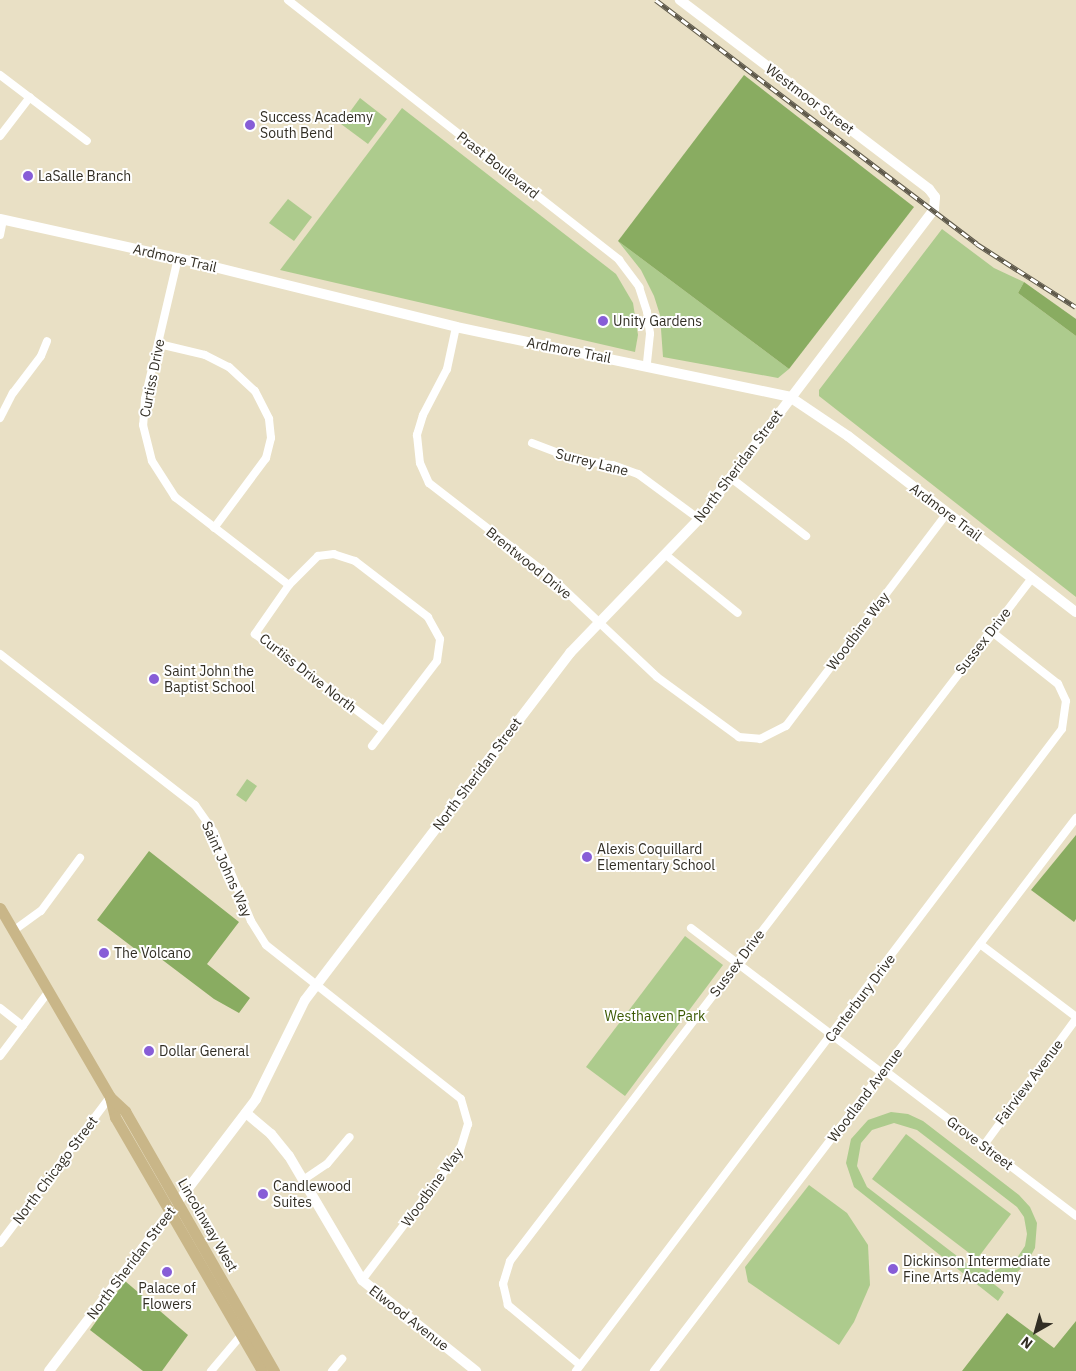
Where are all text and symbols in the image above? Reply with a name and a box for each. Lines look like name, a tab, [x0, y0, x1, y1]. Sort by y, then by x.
street label: Westmoor Street	[762, 60, 858, 138]
place label: Success Academy South Bend	[260, 109, 373, 142]
marker: Success Academy South Bend	[244, 119, 256, 131]
street label: Prast Boulevard	[454, 128, 542, 202]
place label: LaSalle Branch	[38, 168, 131, 184]
marker: LaSalle Branch	[22, 170, 34, 182]
street label: Ardmore Trail	[131, 240, 219, 276]
place label: Unity Gardens	[613, 313, 702, 329]
marker: Unity Gardens	[597, 315, 609, 327]
street label: Ardmore Trail	[525, 334, 613, 366]
street label: Curtiss Drive	[136, 337, 168, 419]
street label: North Sheridan Street	[690, 406, 786, 526]
street label: Surrey Lane	[554, 445, 630, 479]
street label: Ardmore Trail	[907, 480, 985, 544]
street label: Brentwood Drive	[483, 523, 575, 603]
street label: Woodbine Way	[823, 589, 893, 673]
street label: Sussex Drive	[952, 604, 1014, 678]
street label: Curtiss Drive North	[256, 630, 360, 716]
place label: Saint John the Baptist School	[164, 663, 255, 696]
marker: Saint John the Baptist School	[148, 673, 160, 685]
street label: North Sheridan Street	[429, 714, 525, 834]
street label: Saint Johns Way	[198, 819, 256, 919]
place label: Alexis Coquillard Elementary School	[597, 841, 715, 874]
marker: Alexis Coquillard Elementary School	[581, 851, 593, 863]
street label: Sussex Drive	[706, 926, 768, 1000]
place label: The Volcano	[114, 945, 191, 961]
marker: The Volcano	[98, 947, 110, 959]
street label: Canterbury Drive	[821, 951, 899, 1045]
park label: Westhaven Park	[605, 1008, 705, 1024]
street label: Fairview Avenue	[992, 1036, 1066, 1128]
place label: Dollar General	[159, 1043, 249, 1059]
marker: Dollar General	[143, 1045, 155, 1057]
street label: Woodland Avenue	[824, 1045, 906, 1145]
street label: North Chicago Street	[9, 1113, 101, 1227]
street label: Grove Street	[944, 1113, 1016, 1173]
street label: Woodbine Way	[398, 1144, 466, 1230]
street label: Lincolnway West	[175, 1175, 241, 1275]
place label: Candlewood Suites	[273, 1178, 351, 1210]
marker: Candlewood Suites	[257, 1188, 269, 1200]
street label: North Sheridan Street	[83, 1203, 179, 1323]
place label: Dickinson Intermediate Fine Arts Academy	[903, 1253, 1050, 1285]
marker: Dickinson Intermediate Fine Arts Academy	[887, 1263, 899, 1275]
marker: Palace of Flowers	[161, 1266, 173, 1278]
place label: Palace of Flowers	[138, 1280, 196, 1312]
street label: Elwood Avenue	[366, 1282, 452, 1354]
north arrow	[1011, 1306, 1061, 1356]
text: N	[1017, 1333, 1036, 1353]

